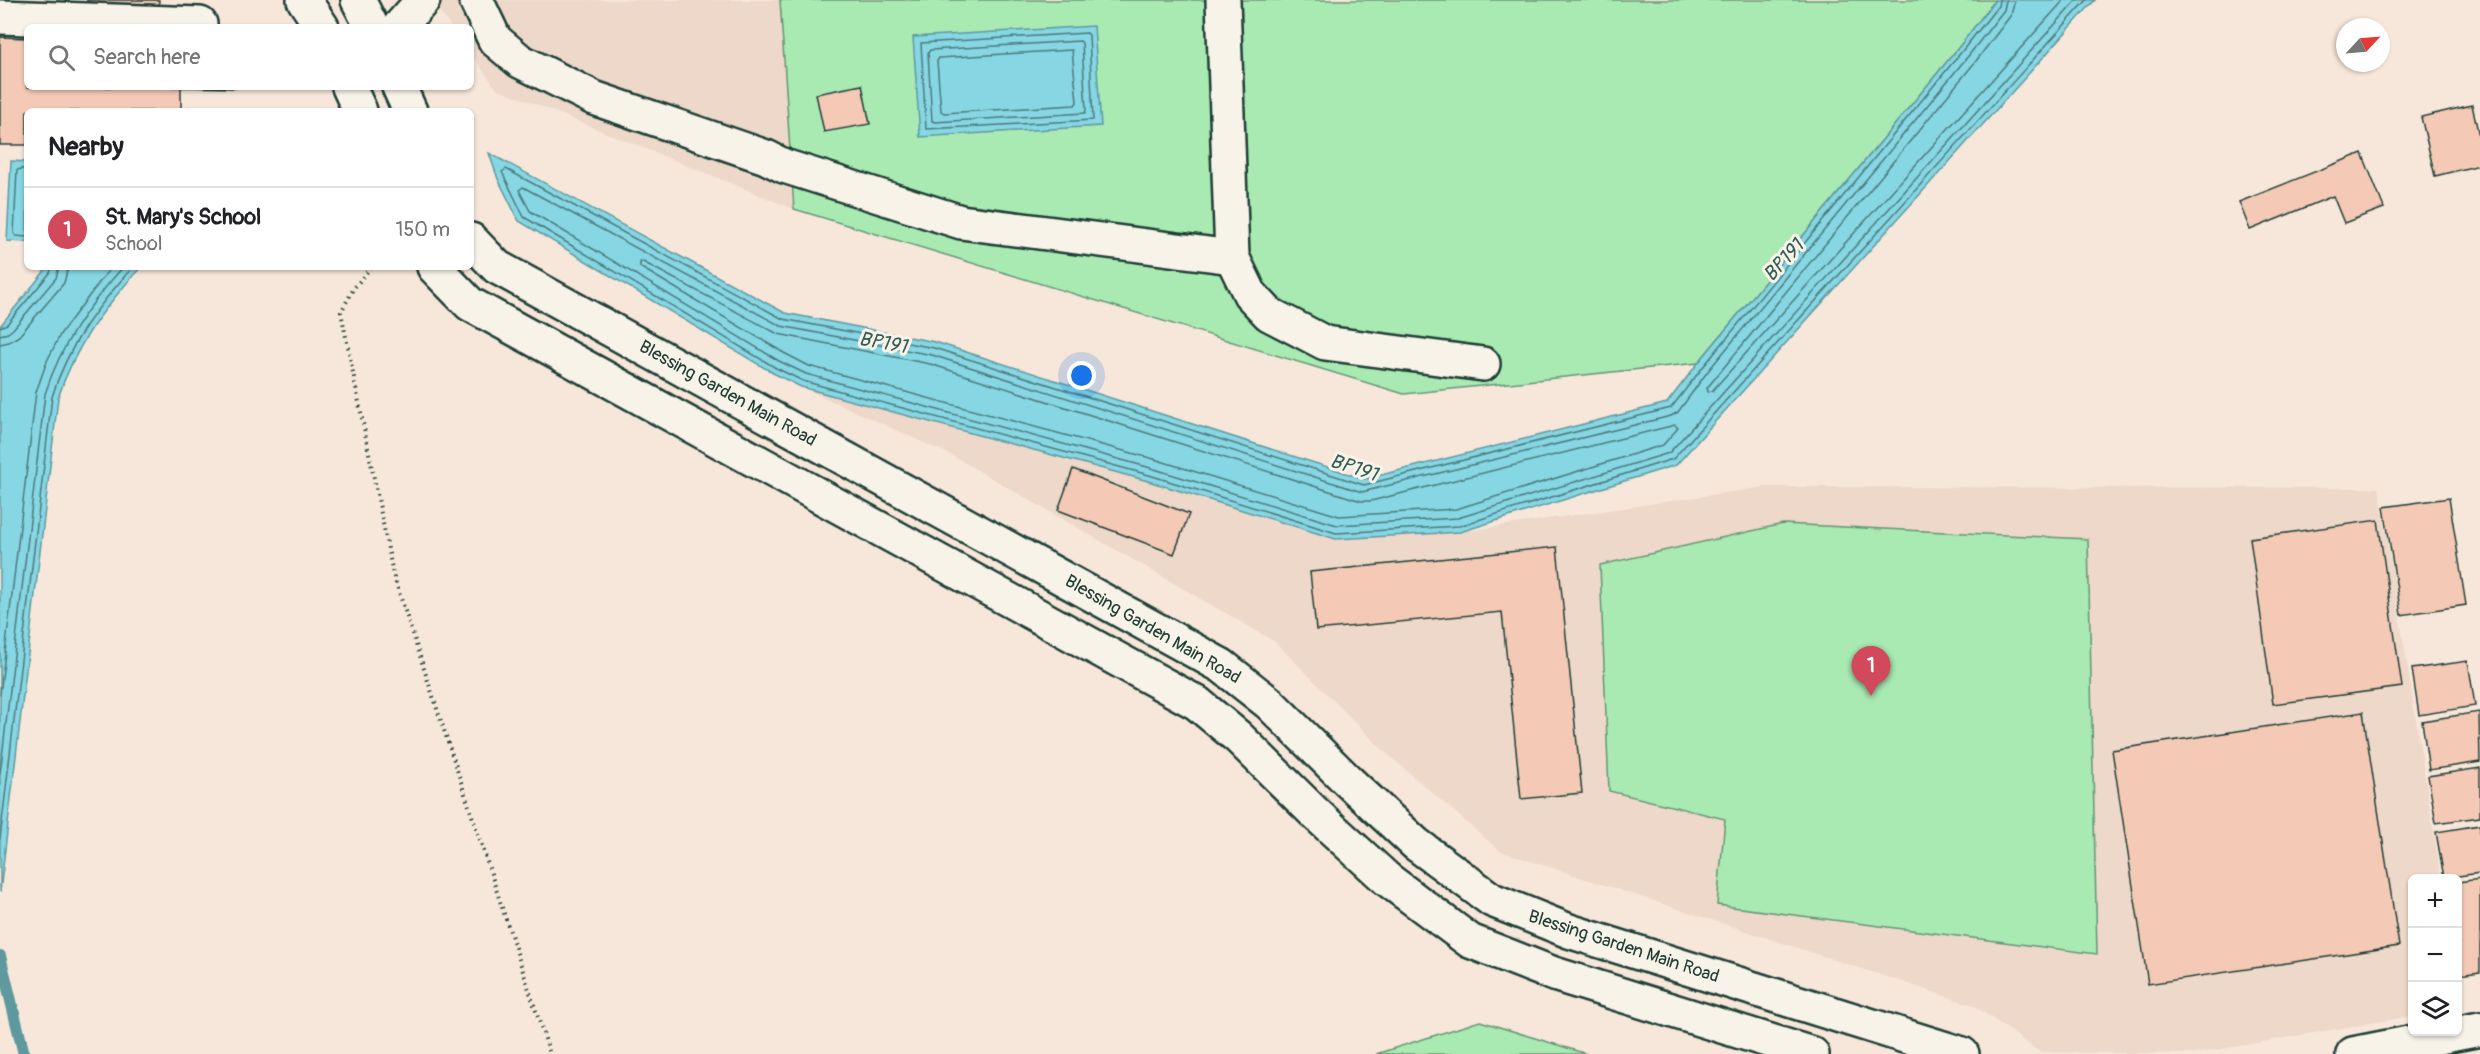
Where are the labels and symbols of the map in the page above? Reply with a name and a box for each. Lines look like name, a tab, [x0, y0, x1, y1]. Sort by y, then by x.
north arrow	[2336, 18, 2390, 72]
water label: BP191	[1758, 233, 1810, 287]
water label: BP191	[857, 326, 911, 359]
street label: Blessing Garden Main Road	[635, 335, 821, 452]
your location	[1067, 361, 1096, 390]
water label: BP191	[1327, 448, 1383, 487]
street label: Blessing Garden Main Road	[1061, 570, 1245, 689]
pin: 1	[1852, 646, 1890, 696]
street label: Blessing Garden Main Road	[1526, 905, 1722, 988]

